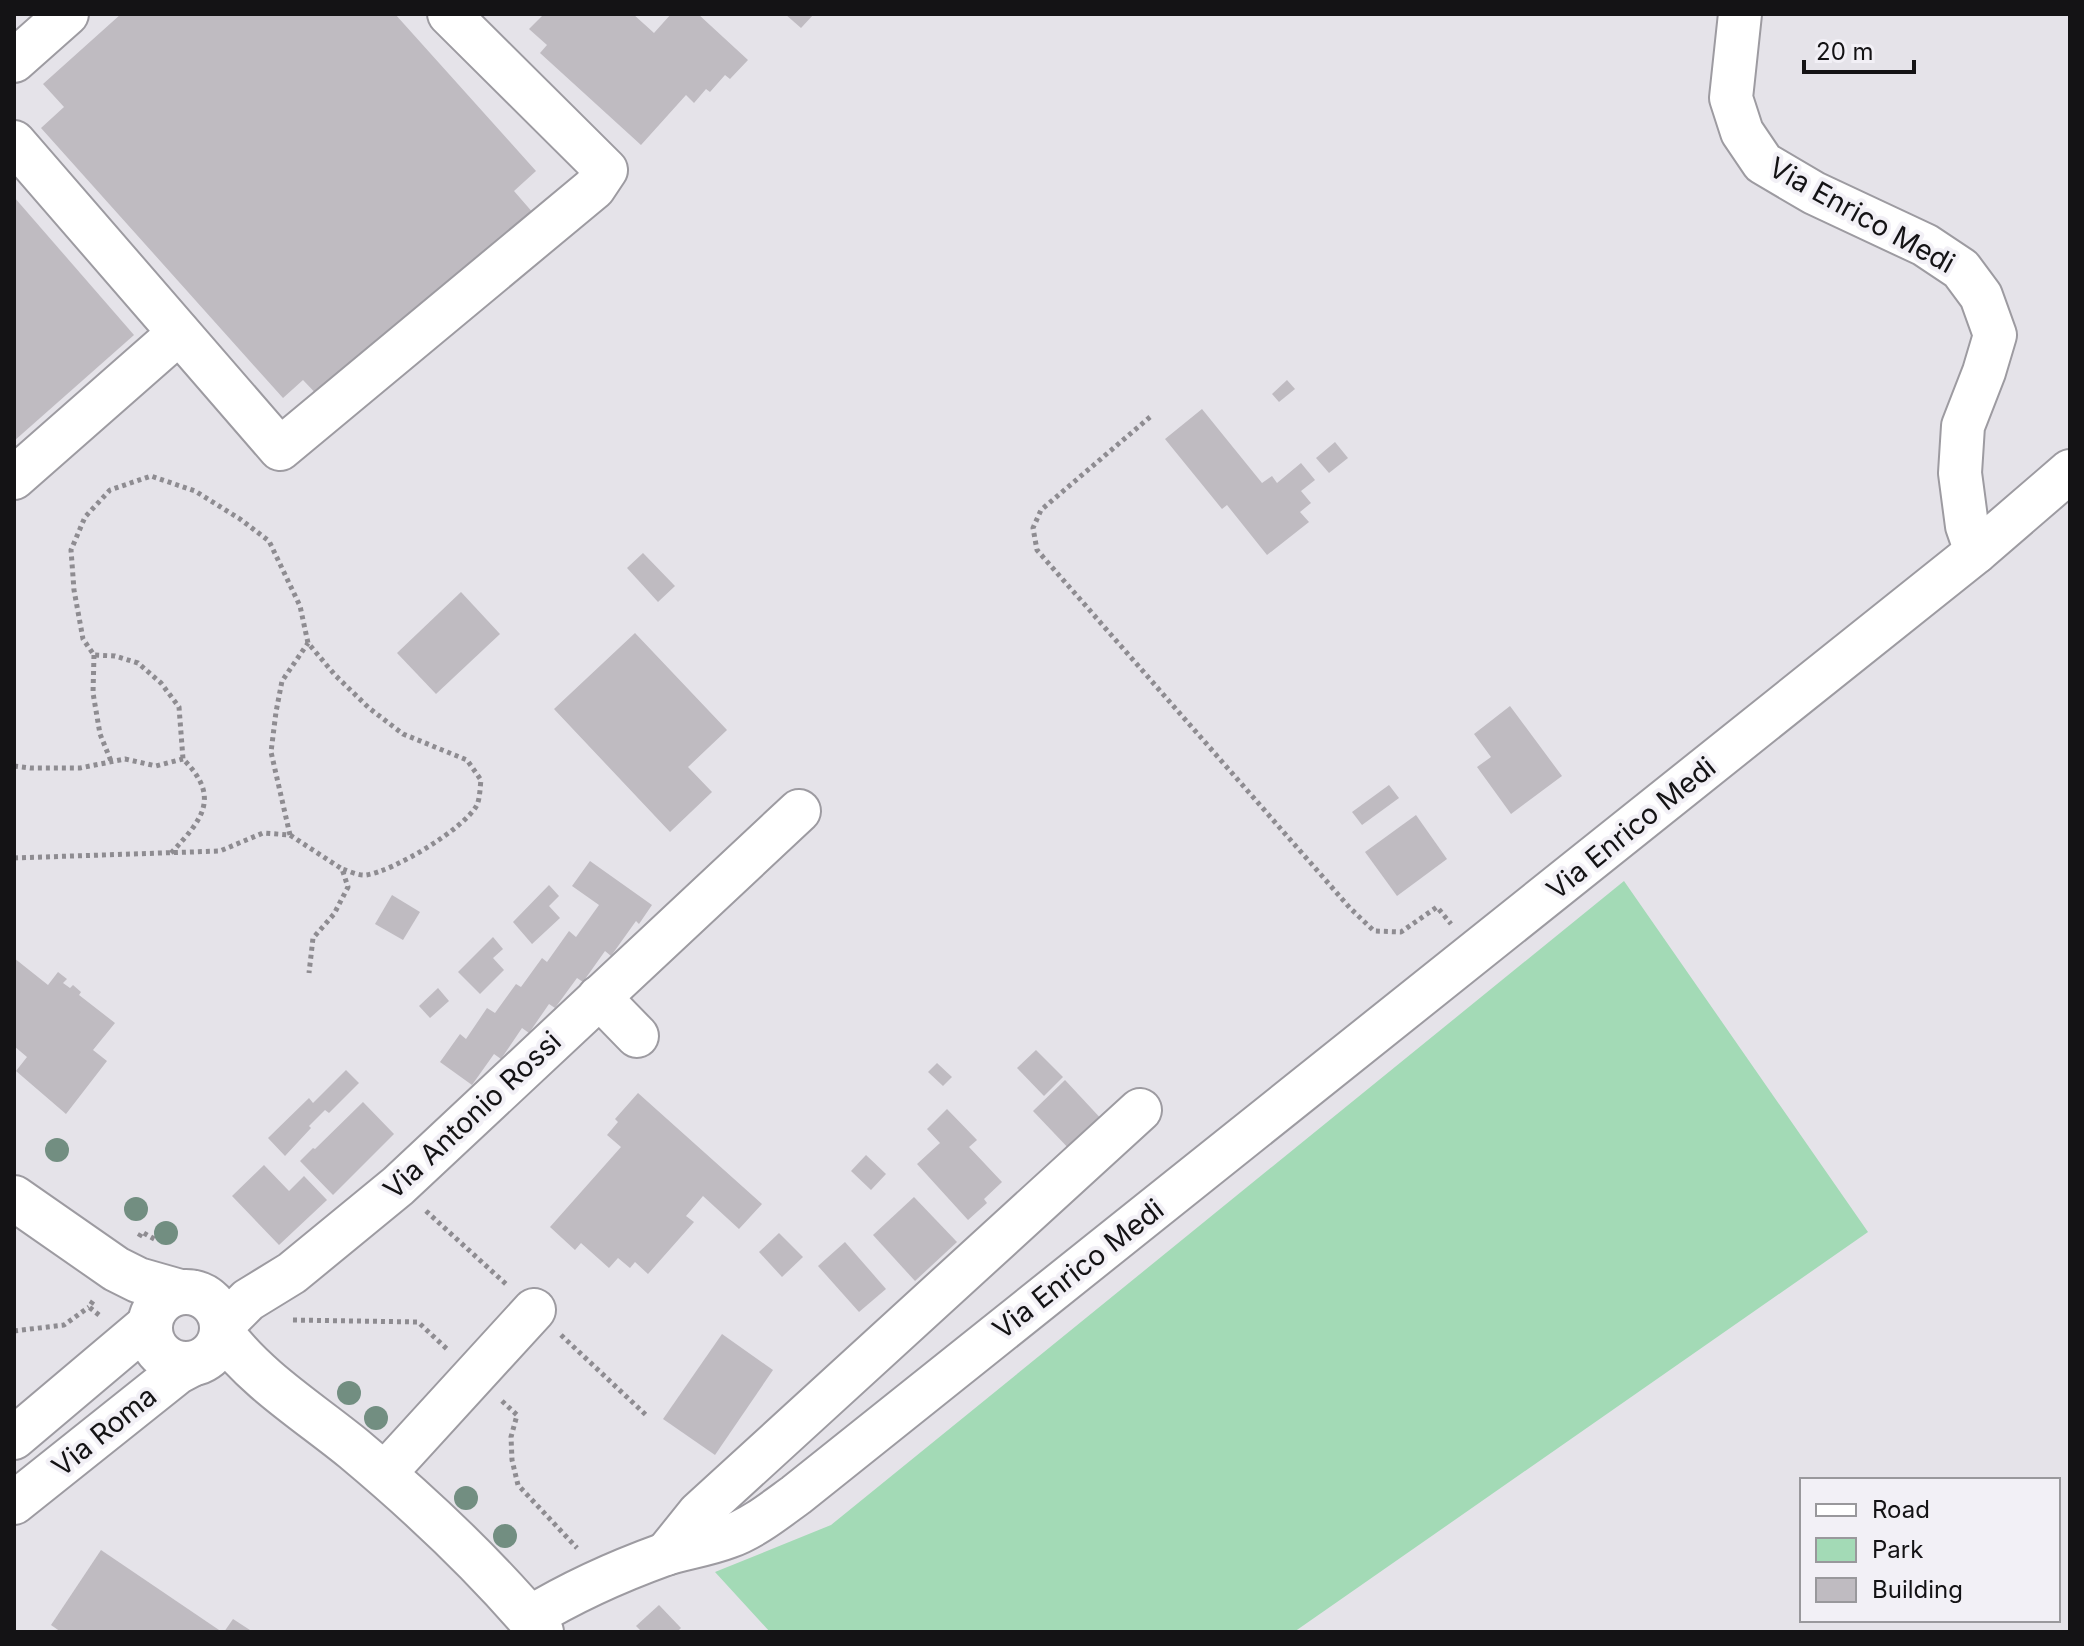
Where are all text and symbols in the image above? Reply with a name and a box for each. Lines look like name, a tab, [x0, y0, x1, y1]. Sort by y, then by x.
scale bar	[1804, 24, 1914, 74]
text: 20 m	[1816, 37, 1874, 66]
street label: Via Enrico Medi	[1763, 150, 1961, 280]
street label: Via Enrico Medi	[1540, 750, 1722, 906]
street label: Via Antonio Rossi	[376, 1024, 568, 1206]
street label: Via Enrico Medi	[986, 1192, 1170, 1346]
street label: Via Roma	[45, 1379, 163, 1483]
legend	[1800, 1478, 2060, 1622]
text: Road	[1872, 1495, 1930, 1524]
text: Park	[1872, 1535, 1923, 1564]
text: Building	[1872, 1575, 1963, 1604]

